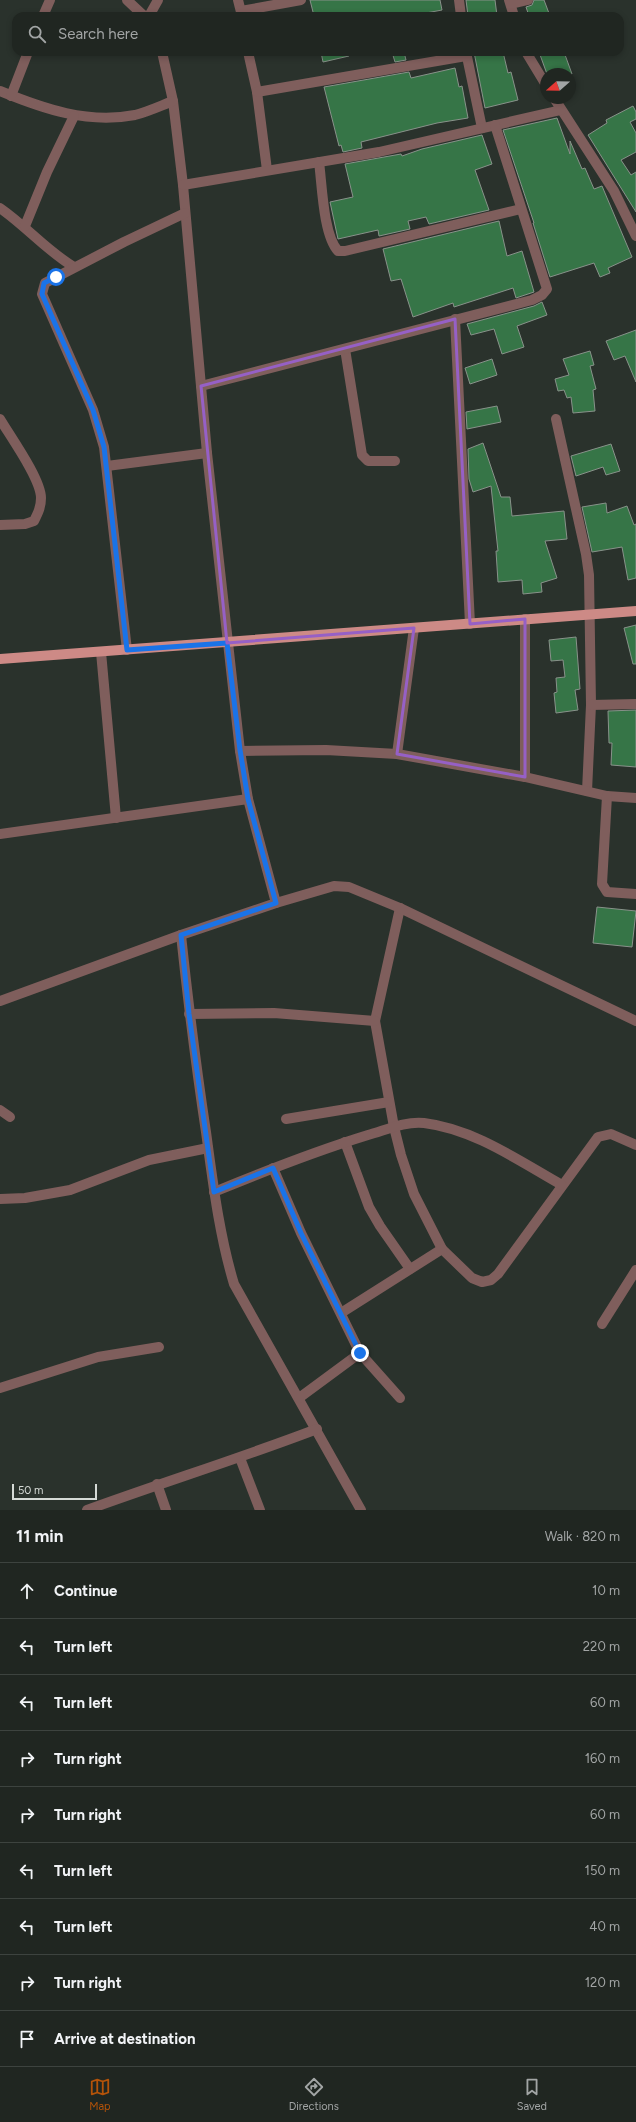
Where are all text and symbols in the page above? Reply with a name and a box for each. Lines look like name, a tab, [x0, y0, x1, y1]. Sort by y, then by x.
search box	[12, 12, 624, 56]
icon: search	[26, 23, 48, 45]
text: Search here	[58, 25, 138, 43]
north arrow	[540, 68, 576, 104]
route start	[47, 268, 65, 286]
route end	[351, 1344, 369, 1362]
scale bar	[12, 1482, 97, 1501]
text: 50 m	[18, 1484, 43, 1497]
text: 11 min	[16, 1526, 63, 1546]
text: Walk · 820 m	[545, 1529, 620, 1544]
icon: ahead	[16, 1580, 38, 1602]
text: Continue	[54, 1582, 117, 1600]
text: 10 m	[592, 1583, 620, 1598]
icon: left	[16, 1636, 38, 1658]
text: Turn left	[54, 1638, 112, 1656]
text: 220 m	[583, 1639, 620, 1654]
icon: left	[16, 1692, 38, 1714]
text: Turn left	[54, 1694, 112, 1712]
text: 60 m	[590, 1695, 620, 1710]
icon: right	[16, 1748, 38, 1770]
text: Turn right	[54, 1750, 122, 1768]
text: 160 m	[585, 1751, 620, 1766]
icon: right	[16, 1804, 38, 1826]
text: Turn right	[54, 1806, 122, 1824]
text: 60 m	[590, 1807, 620, 1822]
icon: left	[16, 1860, 38, 1882]
text: Turn left	[54, 1862, 112, 1880]
text: 150 m	[585, 1863, 620, 1878]
icon: left	[16, 1916, 38, 1938]
text: Turn left	[54, 1918, 112, 1936]
text: 40 m	[589, 1919, 620, 1934]
icon: right	[16, 1972, 38, 1994]
text: Turn right	[54, 1974, 122, 1992]
text: 120 m	[585, 1975, 620, 1990]
icon: arrive	[16, 2028, 38, 2050]
text: Arrive at destination	[54, 2030, 195, 2048]
tab: Map	[89, 2076, 111, 2113]
tab: Directions	[289, 2076, 339, 2113]
tab: Saved	[517, 2076, 547, 2113]

